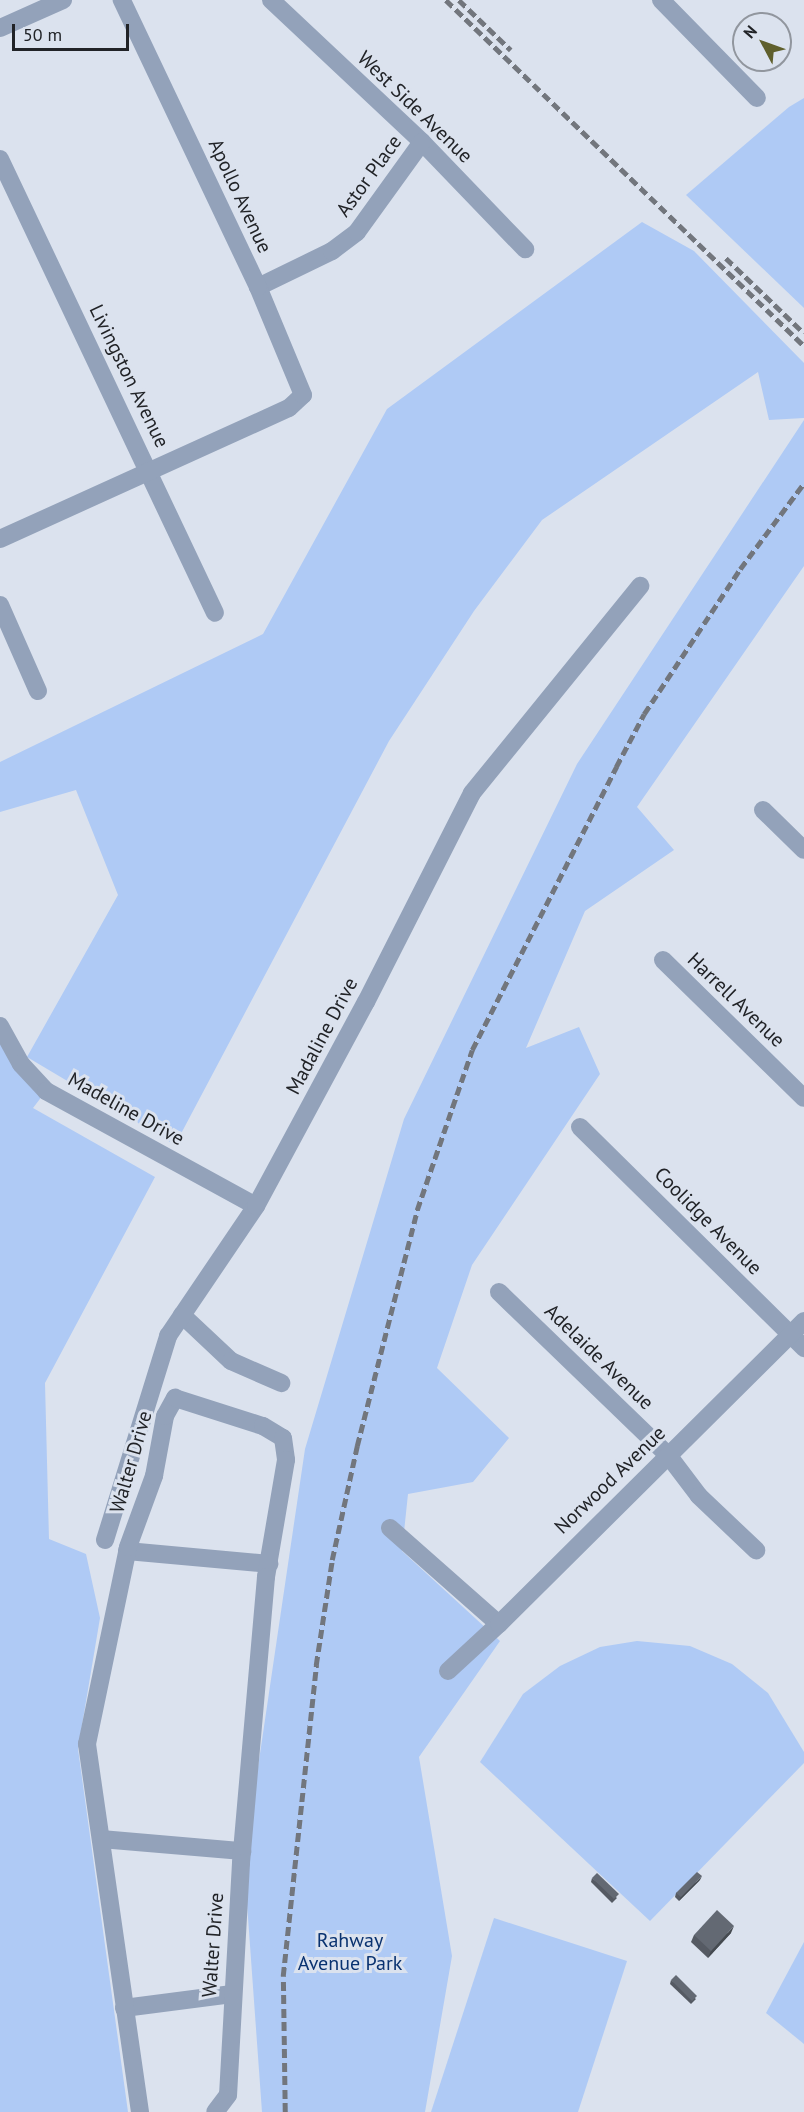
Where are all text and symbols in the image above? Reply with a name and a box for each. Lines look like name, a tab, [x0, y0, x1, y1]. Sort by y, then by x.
scale bar	[15, 12, 132, 50]
north arrow	[732, 12, 792, 72]
text: N	[739, 21, 761, 42]
text: 50 m	[23, 23, 62, 46]
street label: West Side Avenue	[352, 46, 478, 168]
street label: Astor Place	[331, 130, 407, 222]
street label: Apollo Avenue	[203, 135, 277, 257]
street label: Livingston Avenue	[84, 300, 174, 452]
street label: Harrell Avenue	[682, 947, 790, 1053]
street label: Madaline Drive	[281, 973, 363, 1099]
street label: Madeline Drive	[64, 1067, 188, 1151]
street label: Coolidge Avenue	[649, 1162, 767, 1280]
street label: Adelaide Avenue	[539, 1299, 659, 1415]
street label: Walter Drive	[105, 1408, 157, 1516]
street label: Norwood Avenue	[549, 1421, 671, 1539]
street label: Walter Drive	[197, 1892, 229, 1998]
park label: Rahway Avenue Park	[298, 1928, 402, 1975]

